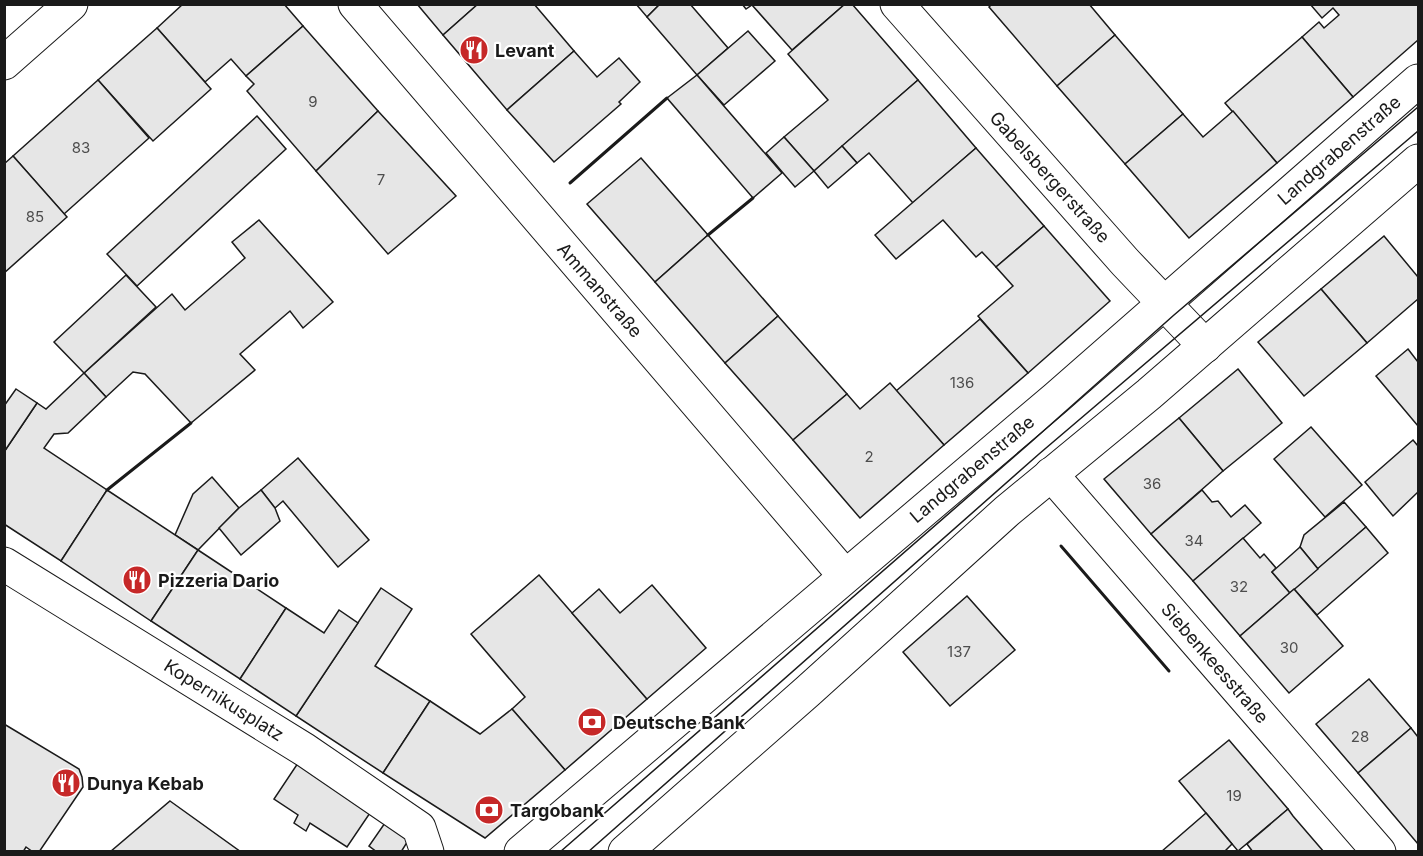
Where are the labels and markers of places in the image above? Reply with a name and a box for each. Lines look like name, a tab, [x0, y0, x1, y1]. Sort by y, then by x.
restaurant icon: Levant	[458, 34, 490, 66]
place label: Levant	[495, 40, 555, 61]
restaurant icon: Pizzeria Dario	[121, 564, 153, 596]
place label: Pizzeria Dario	[158, 570, 279, 591]
bank icon: Deutsche Bank	[576, 706, 608, 738]
place label: Deutsche Bank	[613, 712, 746, 733]
restaurant icon: Dunya Kebab	[50, 767, 82, 799]
place label: Dunya Kebab	[87, 773, 204, 794]
bank icon: Targobank	[473, 794, 505, 826]
place label: Targobank	[510, 800, 605, 821]

